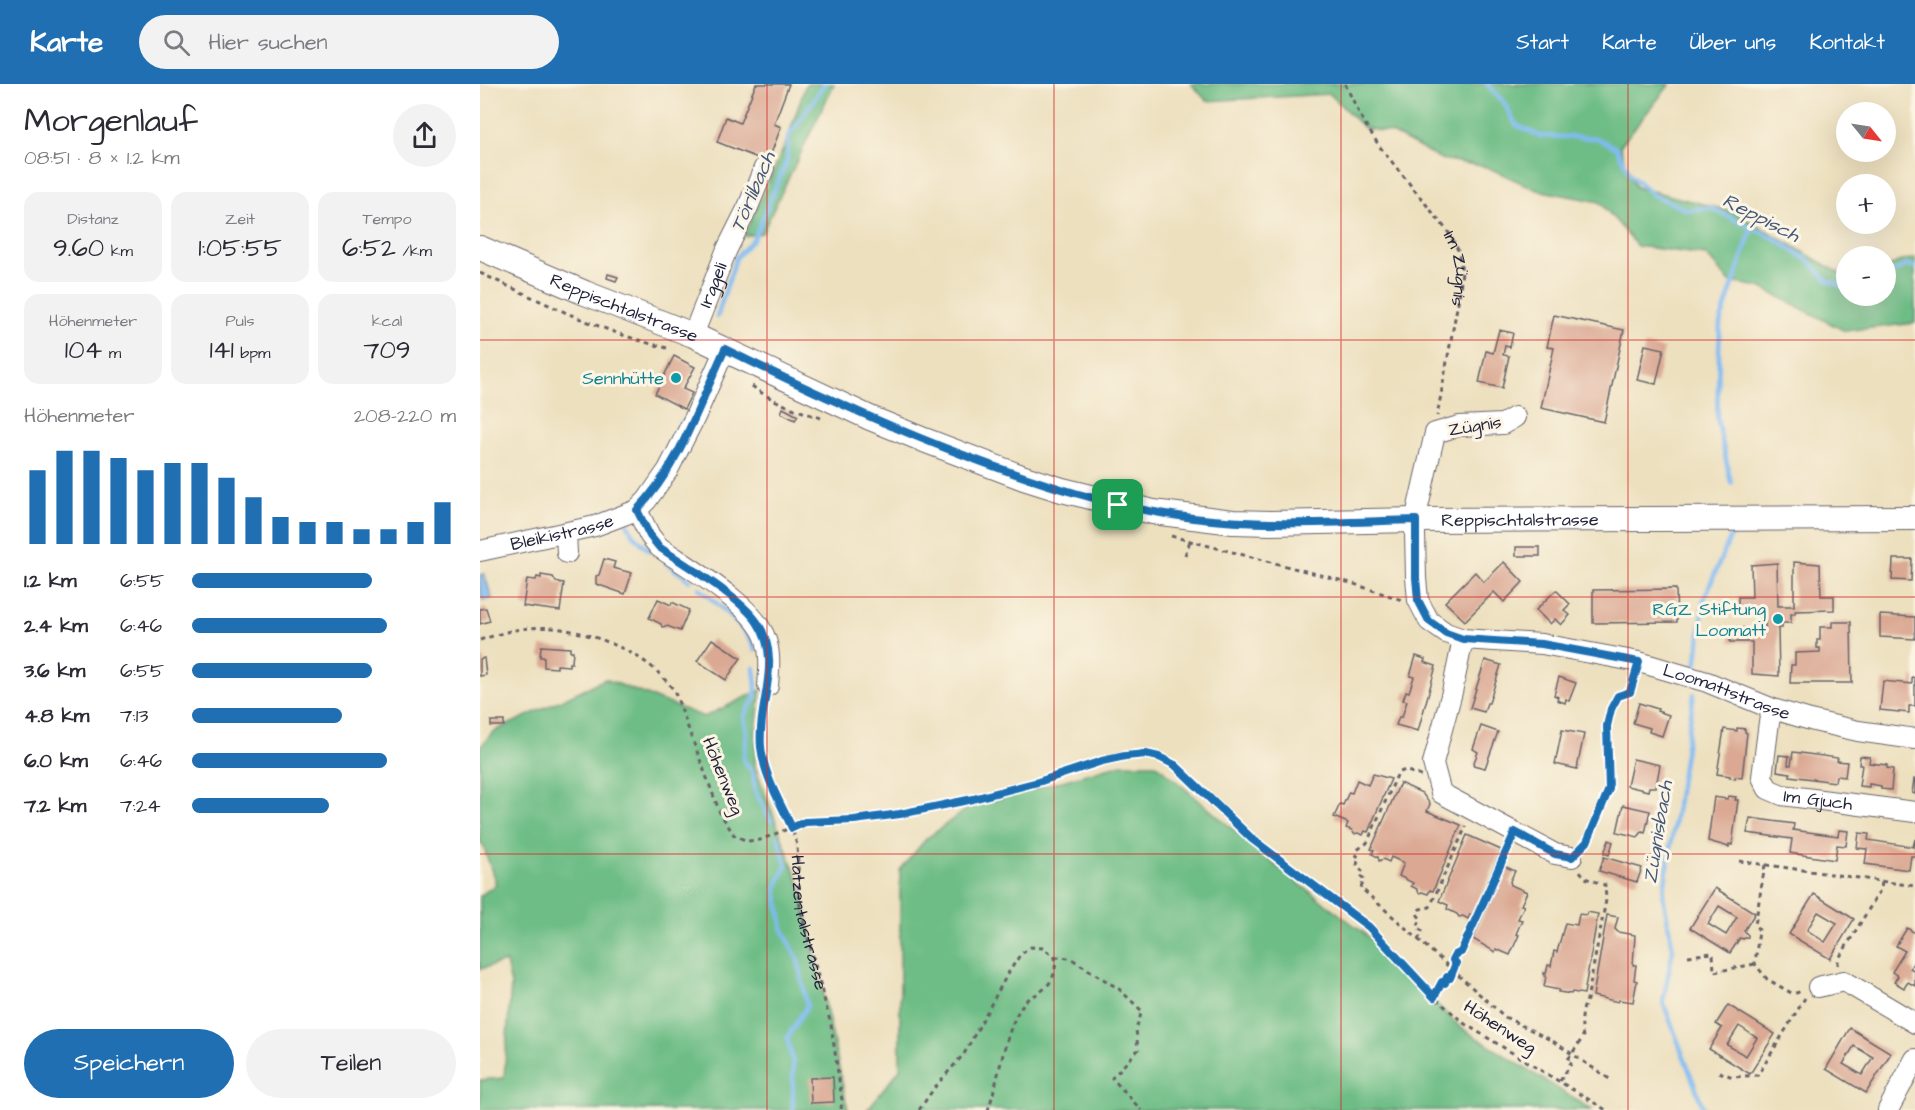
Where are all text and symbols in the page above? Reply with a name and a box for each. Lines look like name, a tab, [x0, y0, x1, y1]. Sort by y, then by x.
search box	[139, 15, 559, 69]
text: Karte	[30, 23, 103, 62]
icon: search	[160, 26, 193, 59]
text: Hier suchen	[208, 27, 328, 58]
text: Start	[1516, 28, 1569, 57]
text: Karte	[1602, 28, 1657, 57]
text: Über uns	[1690, 28, 1776, 57]
text: Kontakt	[1809, 28, 1885, 57]
text: Morgenlauf	[24, 98, 198, 144]
north arrow	[1836, 102, 1896, 162]
map controls	[1836, 102, 1896, 306]
button: share	[393, 104, 456, 167]
text: 08:51 · 8 × 1.2 km	[24, 144, 180, 172]
water label: Törlibach	[724, 146, 783, 237]
button: +	[1836, 174, 1896, 234]
water label: Reppisch	[1718, 187, 1805, 250]
text: Distanz	[67, 208, 119, 230]
text: Zeit	[225, 208, 255, 230]
text: Tempo	[363, 208, 411, 230]
street label: Im Zügnis	[1437, 226, 1475, 308]
text: 9.60	[53, 230, 104, 266]
text: 1:05:55	[198, 230, 282, 266]
text: 6:52	[342, 230, 396, 266]
text: km	[104, 240, 133, 262]
text: /km	[396, 240, 432, 262]
button: −	[1836, 246, 1896, 306]
street label: Irggeli	[693, 258, 733, 311]
street label: Reppischtalstrasse	[546, 267, 702, 348]
text: Höhenmeter	[49, 310, 137, 332]
text: Puls	[226, 310, 254, 332]
text: kcal	[372, 310, 402, 332]
text: 104	[65, 332, 102, 368]
text: 141	[209, 332, 234, 368]
text: 709	[363, 332, 411, 368]
text: m	[102, 342, 121, 364]
text: bpm	[234, 342, 271, 364]
place label: Sennhütte	[582, 366, 664, 391]
marker: Sennhütte	[669, 371, 683, 385]
text: Höhenmeter	[24, 402, 134, 430]
text: 208–220 m	[354, 402, 456, 430]
street label: Zügnis	[1447, 409, 1503, 444]
pin	[1092, 479, 1143, 530]
icon: arrive	[1101, 488, 1134, 521]
street label: Bleikistrasse	[508, 507, 617, 557]
street label: Reppischtalstrasse	[1441, 507, 1599, 532]
text: 1.2 km	[24, 567, 77, 595]
text: 6:55	[120, 567, 164, 595]
place label: RGZ Stiftung Loomatt	[1652, 597, 1767, 643]
text: 2.4 km	[24, 612, 88, 640]
text: 6:46	[120, 612, 162, 640]
marker: RGZ Stiftung Loomatt	[1771, 612, 1785, 626]
text: 3.6 km	[24, 657, 85, 685]
text: 6:55	[120, 657, 164, 685]
street label: Loomattstrasse	[1660, 657, 1793, 726]
text: 4.8 km	[24, 702, 89, 730]
text: 7:13	[120, 702, 148, 730]
street label: Höhenweg	[695, 733, 750, 819]
text: 6.0 km	[24, 747, 88, 775]
text: 6:46	[120, 747, 162, 775]
water label: Zügnisbach	[1636, 778, 1681, 885]
street label: Im Gjuch	[1782, 783, 1854, 816]
text: 7.2 km	[24, 792, 86, 820]
text: 7:24	[120, 792, 161, 820]
street label: Hatzentalstrasse	[785, 854, 834, 993]
street label: Höhenweg	[1458, 994, 1541, 1061]
button: Speichern	[24, 1029, 234, 1098]
button: Teilen	[246, 1029, 456, 1098]

